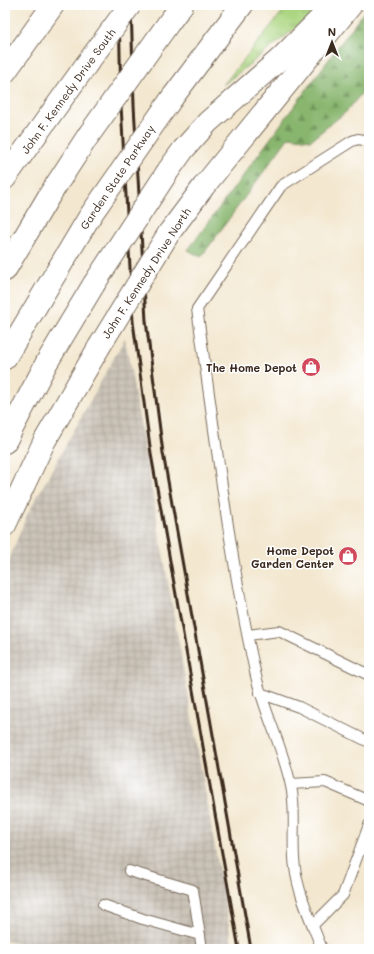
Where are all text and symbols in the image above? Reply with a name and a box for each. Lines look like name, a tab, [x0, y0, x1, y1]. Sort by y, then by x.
north arrow	[312, 22, 352, 62]
text: N	[328, 24, 336, 39]
street label: John F. Kennedy Drive South	[17, 25, 119, 157]
street label: Garden State Parkway	[76, 122, 158, 232]
street label: John F. Kennedy Drive North	[98, 205, 194, 341]
shop icon: The Home Depot	[300, 356, 322, 378]
place label: The Home Depot	[206, 360, 297, 375]
place label: Home Depot Garden Center	[251, 543, 334, 571]
shop icon: Home Depot Garden Center	[337, 545, 359, 567]

